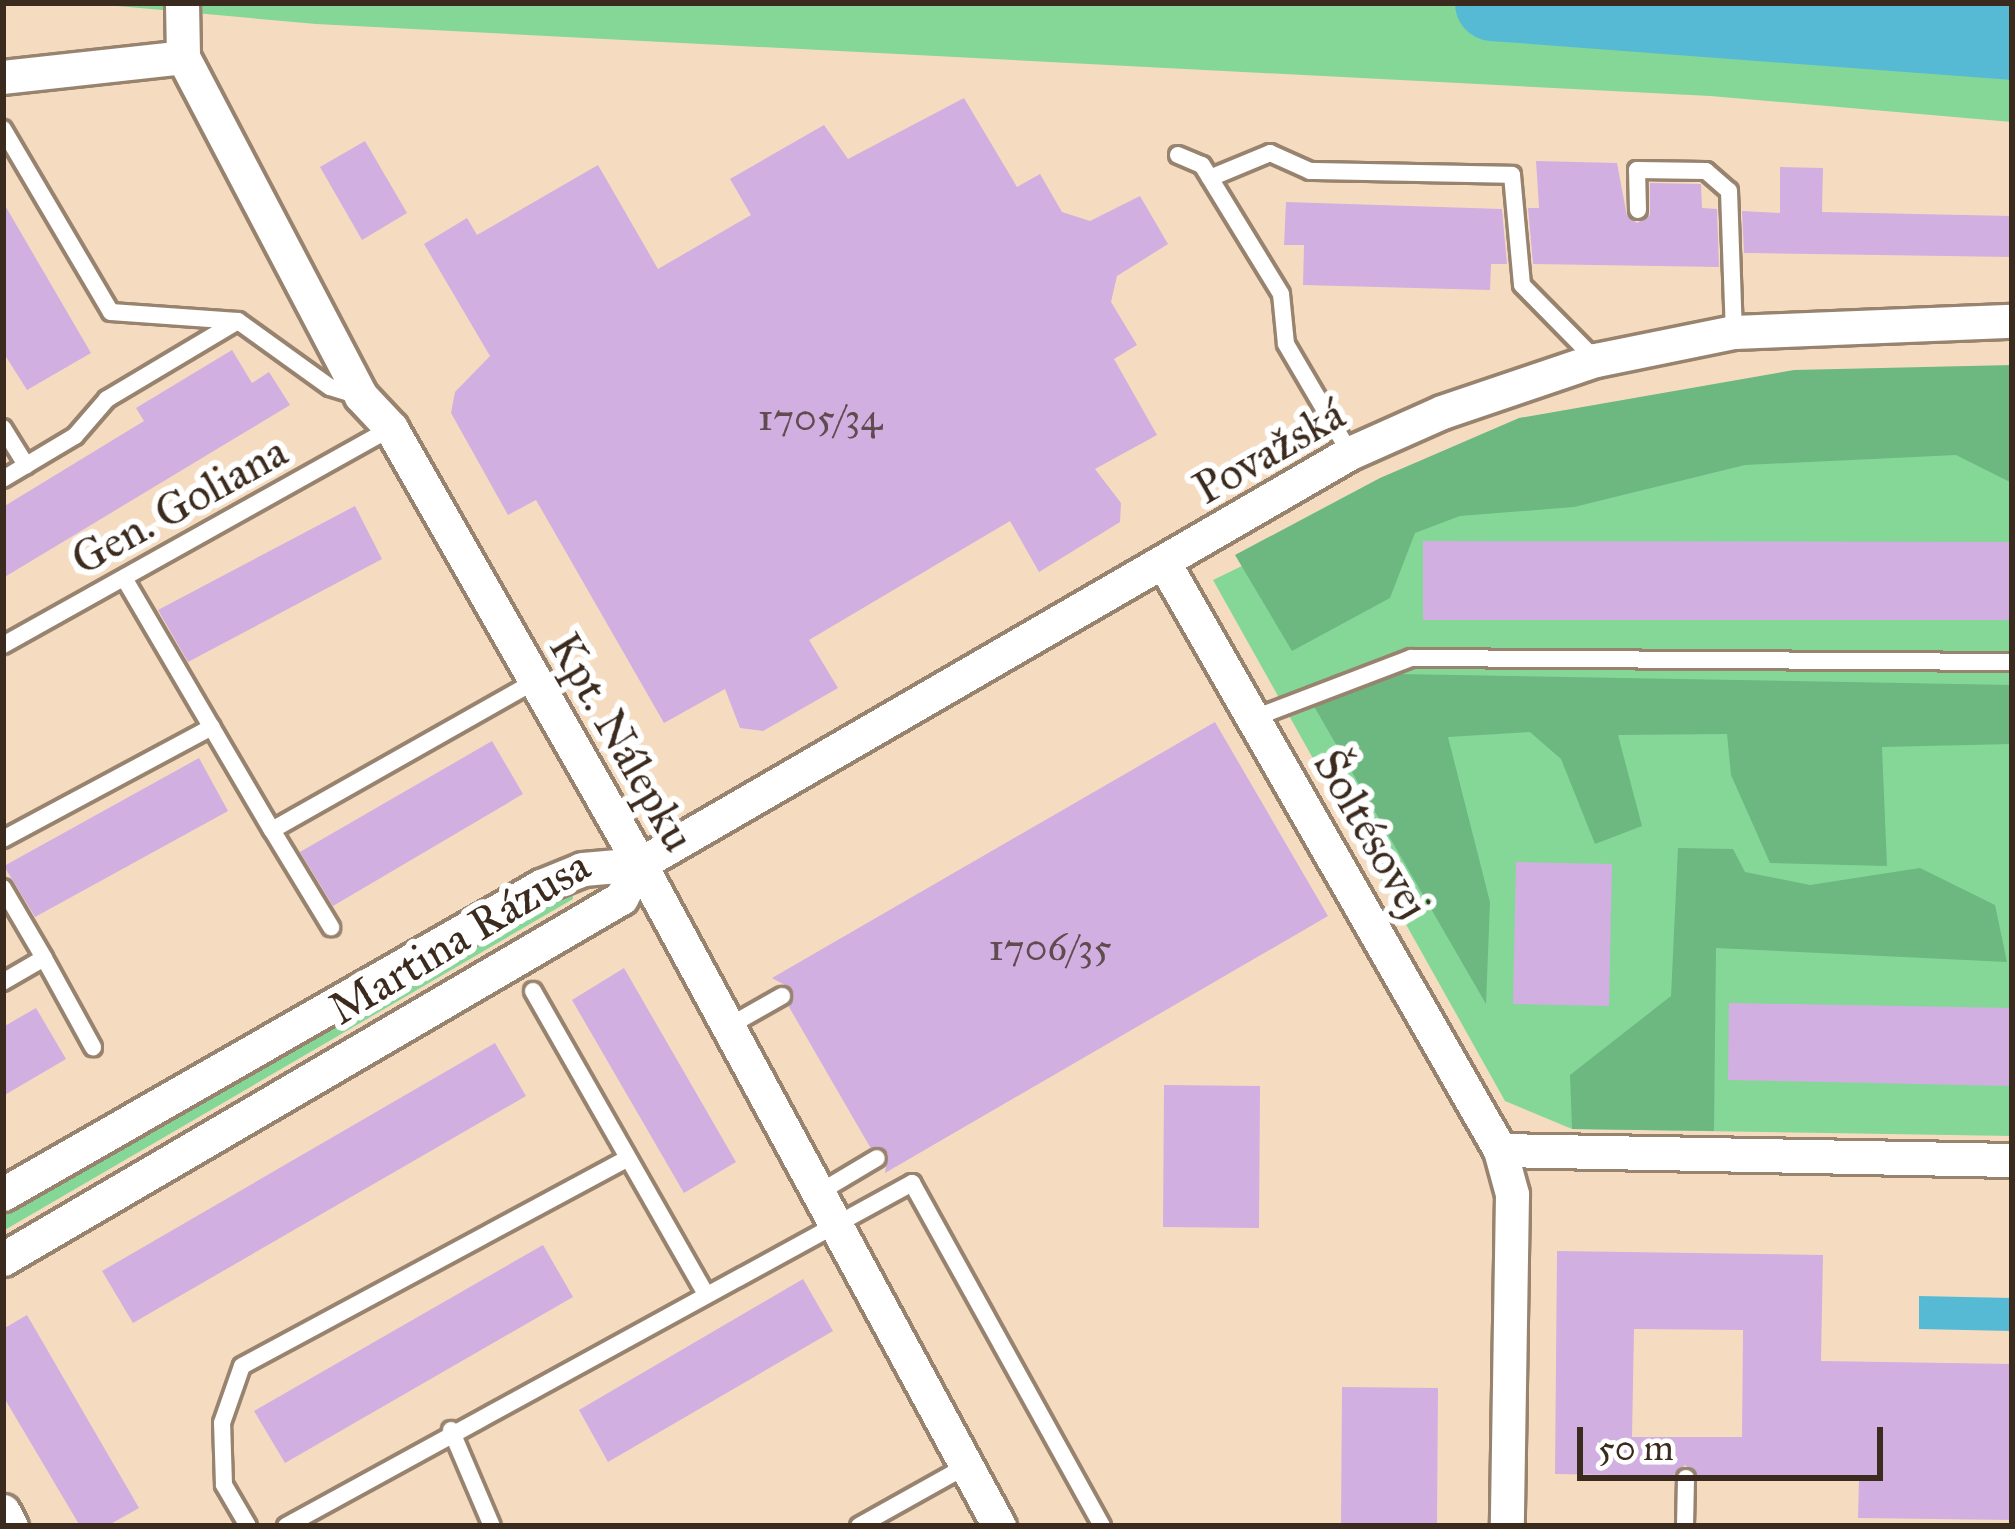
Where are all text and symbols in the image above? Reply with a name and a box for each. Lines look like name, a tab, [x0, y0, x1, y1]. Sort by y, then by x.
street label: Považská	[1184, 386, 1354, 516]
house number: 1705/34	[758, 394, 882, 440]
street label: Gen. Goliana	[62, 424, 296, 586]
street label: Kpt. Nálepku	[538, 623, 706, 861]
street label: Šoltésovej	[1302, 740, 1442, 928]
street label: Martina Rázusa	[319, 838, 599, 1036]
house number: 1706/35	[988, 924, 1112, 970]
scale bar	[1583, 1403, 1889, 1477]
text: 50 m	[1598, 1426, 1674, 1470]

